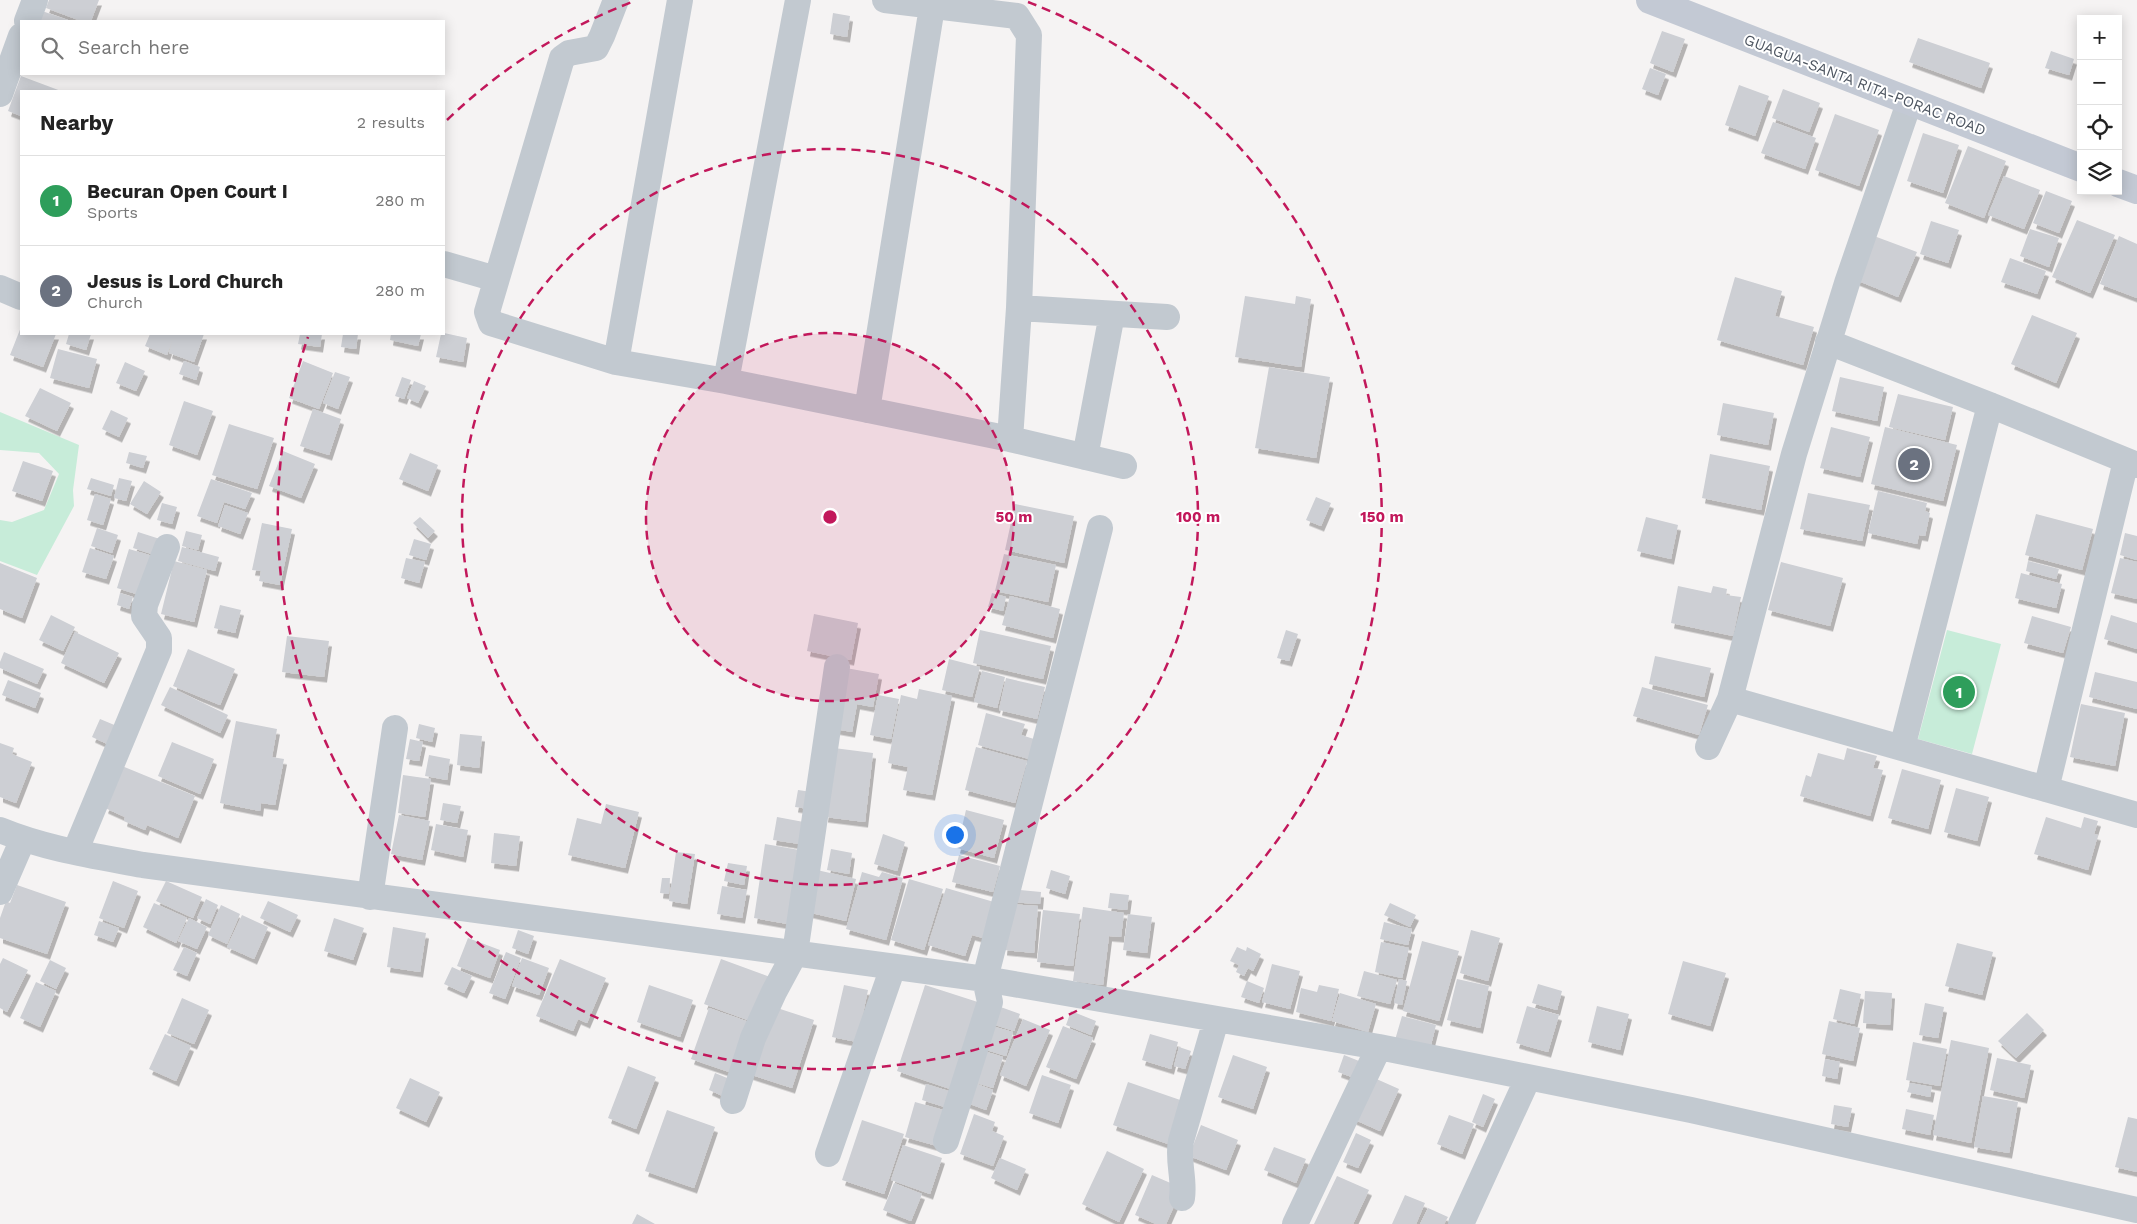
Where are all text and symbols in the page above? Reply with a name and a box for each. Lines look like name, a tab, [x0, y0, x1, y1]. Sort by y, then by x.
map controls	[2077, 15, 2122, 195]
button: +	[2077, 15, 2122, 60]
search box	[20, 20, 445, 75]
street label: GUAGUA-SANTA RITA-PORAC ROAD	[1742, 30, 1988, 140]
icon: search	[38, 34, 66, 62]
text: Search here	[78, 36, 189, 59]
button: −	[2077, 60, 2122, 105]
button: locate	[2077, 105, 2122, 150]
text: Nearby	[40, 110, 113, 135]
text: 2 results	[357, 113, 425, 132]
button: layers	[2077, 150, 2122, 195]
text: Becuran Open Court I	[87, 180, 288, 203]
text: 1	[53, 191, 59, 210]
text: 280 m	[375, 191, 425, 210]
text: Sports	[87, 203, 138, 222]
text: Jesus is Lord Church	[87, 270, 283, 293]
text: 2	[51, 281, 61, 300]
text: 280 m	[375, 281, 425, 300]
text: Church	[87, 293, 143, 312]
pin: 2	[1898, 445, 1930, 483]
centre of rings	[821, 508, 839, 526]
text: 50 m	[996, 508, 1032, 526]
text: 100 m	[1176, 508, 1220, 526]
text: 150 m	[1360, 508, 1404, 526]
pin: 1	[1943, 673, 1975, 711]
your location	[942, 822, 968, 848]

